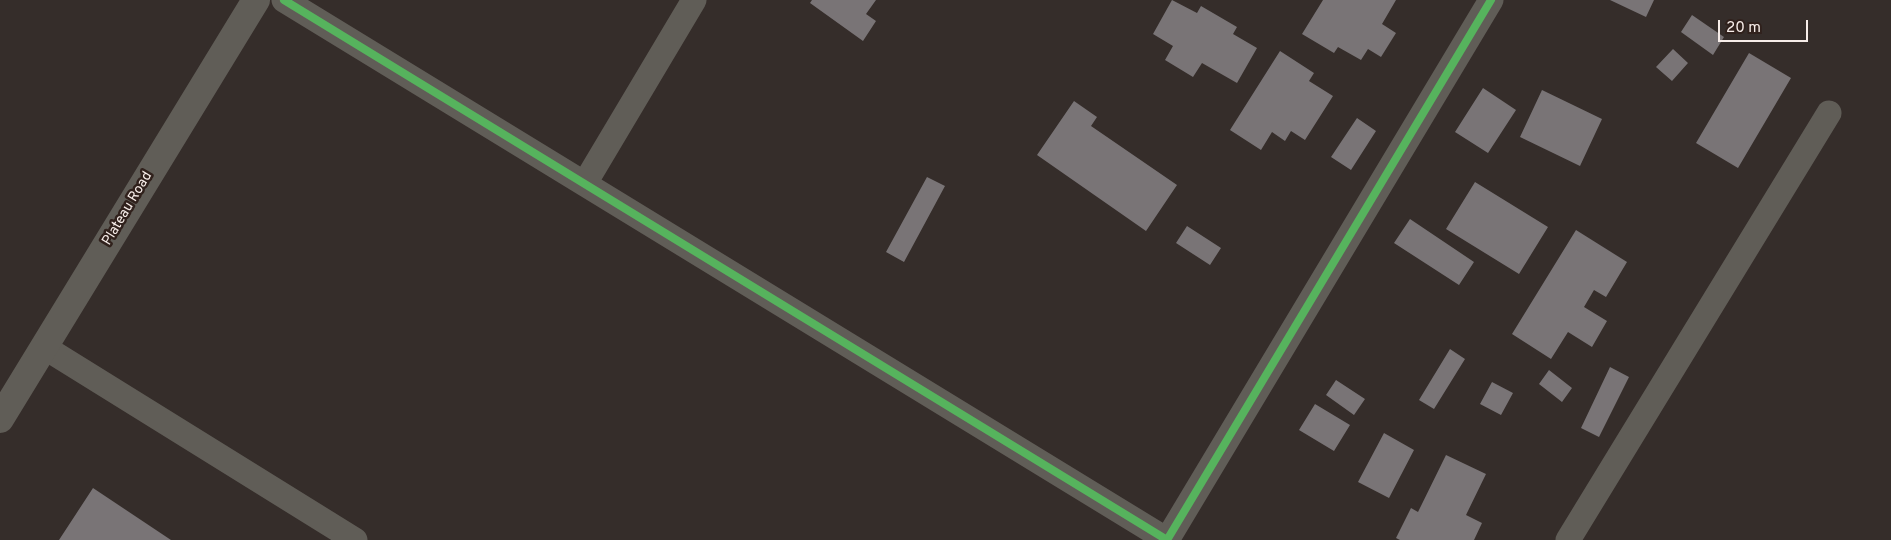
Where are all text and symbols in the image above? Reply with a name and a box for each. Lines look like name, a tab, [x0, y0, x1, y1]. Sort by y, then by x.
scale bar	[1721, 10, 1811, 42]
text: 20 m	[1726, 19, 1761, 38]
street label: Plateau Road	[99, 169, 157, 249]

